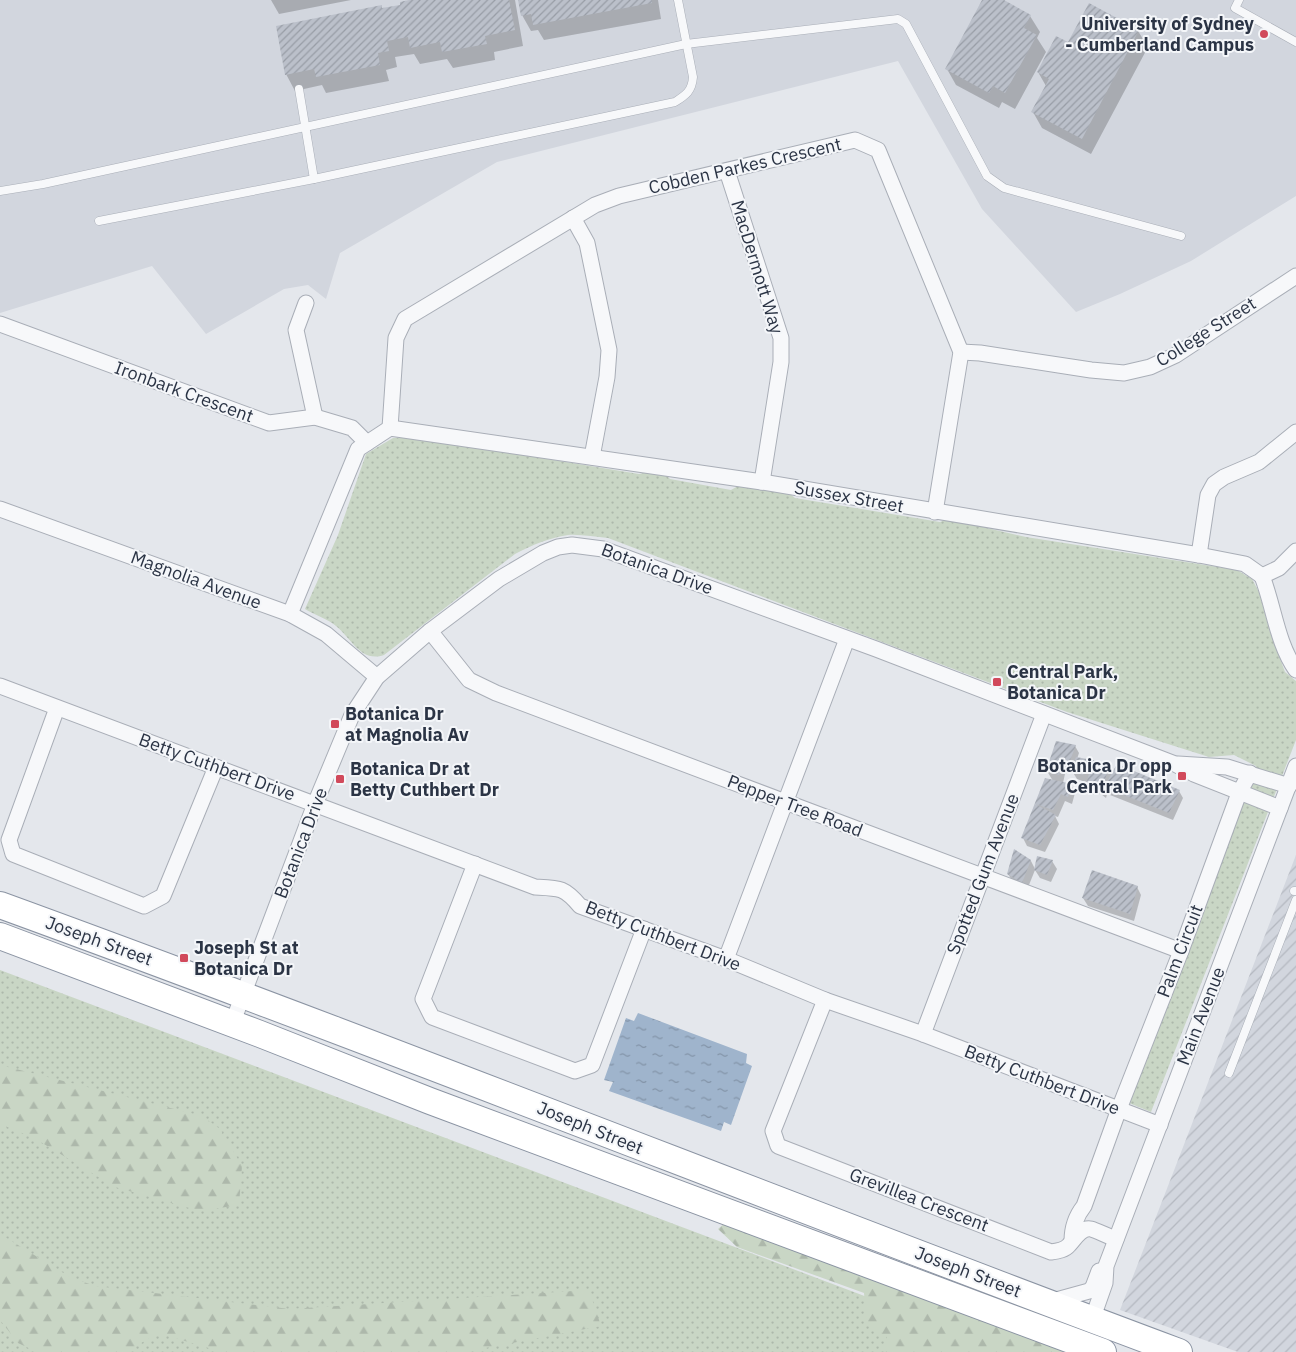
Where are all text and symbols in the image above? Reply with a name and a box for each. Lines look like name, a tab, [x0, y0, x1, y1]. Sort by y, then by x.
place label: University of Sydney - Cumberland Campus	[1065, 12, 1254, 56]
marker: University of Sydney - Cumberland Campus	[1258, 28, 1270, 40]
street label: Cobden Parkes Crescent	[646, 132, 844, 199]
street label: MacDermott Way	[726, 197, 789, 337]
street label: College Street	[1151, 292, 1260, 371]
street label: Ironbark Crescent	[112, 356, 257, 427]
street label: Sussex Street	[793, 476, 906, 517]
street label: Botanica Drive	[598, 538, 716, 599]
street label: Magnolia Avenue	[128, 545, 265, 614]
place label: Central Park, Botanica Dr	[1007, 660, 1118, 704]
marker: Central Park, Botanica Dr	[991, 676, 1003, 688]
place label: Botanica Dr at Magnolia Av	[345, 702, 469, 746]
marker: Botanica Dr at Magnolia Av	[329, 718, 341, 730]
street label: Betty Cuthbert Drive	[136, 728, 299, 806]
place label: Botanica Dr opp Central Park	[1037, 754, 1173, 798]
place label: Botanica Dr at Betty Cuthbert Dr	[350, 757, 499, 801]
street label: Pepper Tree Road	[724, 769, 866, 842]
marker: Botanica Dr opp Central Park	[1176, 770, 1188, 782]
marker: Botanica Dr at Betty Cuthbert Dr	[334, 773, 346, 785]
street label: Botanica Drive	[269, 784, 332, 902]
street label: Spotted Gum Avenue	[941, 790, 1024, 958]
street label: Betty Cuthbert Drive	[582, 895, 744, 976]
street label: Palm Circuit	[1151, 901, 1208, 1000]
street label: Joseph Street	[43, 911, 156, 971]
place label: Joseph St at Botanica Dr	[194, 936, 299, 980]
marker: Joseph St at Botanica Dr	[178, 952, 190, 964]
street label: Main Avenue	[1171, 963, 1230, 1068]
street label: Betty Cuthbert Drive	[961, 1039, 1123, 1120]
street label: Joseph Street	[534, 1096, 647, 1159]
street label: Grevillea Crescent	[846, 1162, 992, 1237]
street label: Joseph Street	[912, 1241, 1025, 1302]

